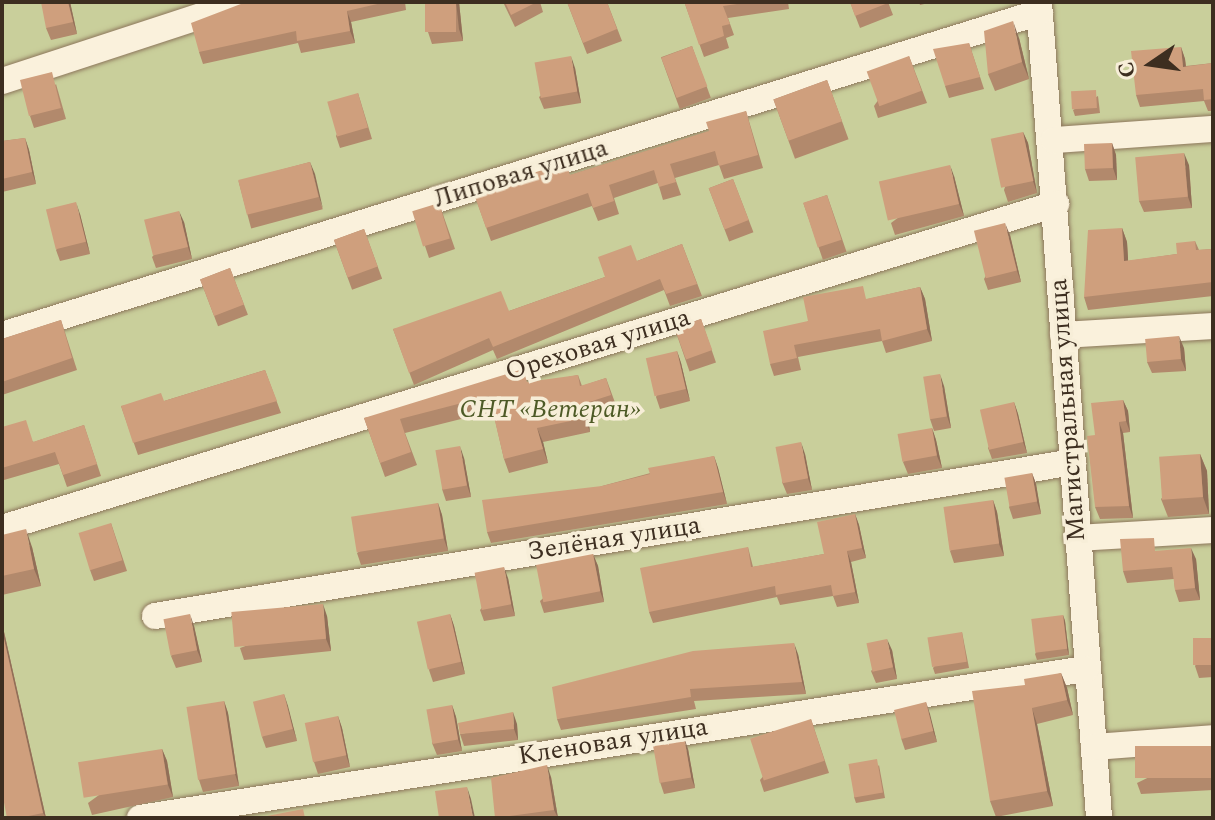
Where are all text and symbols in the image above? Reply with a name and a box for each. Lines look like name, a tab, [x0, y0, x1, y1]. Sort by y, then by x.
north arrow	[1111, 24, 1191, 104]
text: С	[1109, 58, 1145, 81]
street label: Липовая улица	[430, 133, 612, 215]
street label: Магистральная улица	[1043, 277, 1093, 543]
street label: Ореховая улица	[502, 302, 694, 388]
park label: СНТ «Ветеран»	[459, 394, 641, 426]
street label: Зелёная улица	[525, 510, 703, 568]
street label: Кленовая улица	[516, 712, 710, 772]

